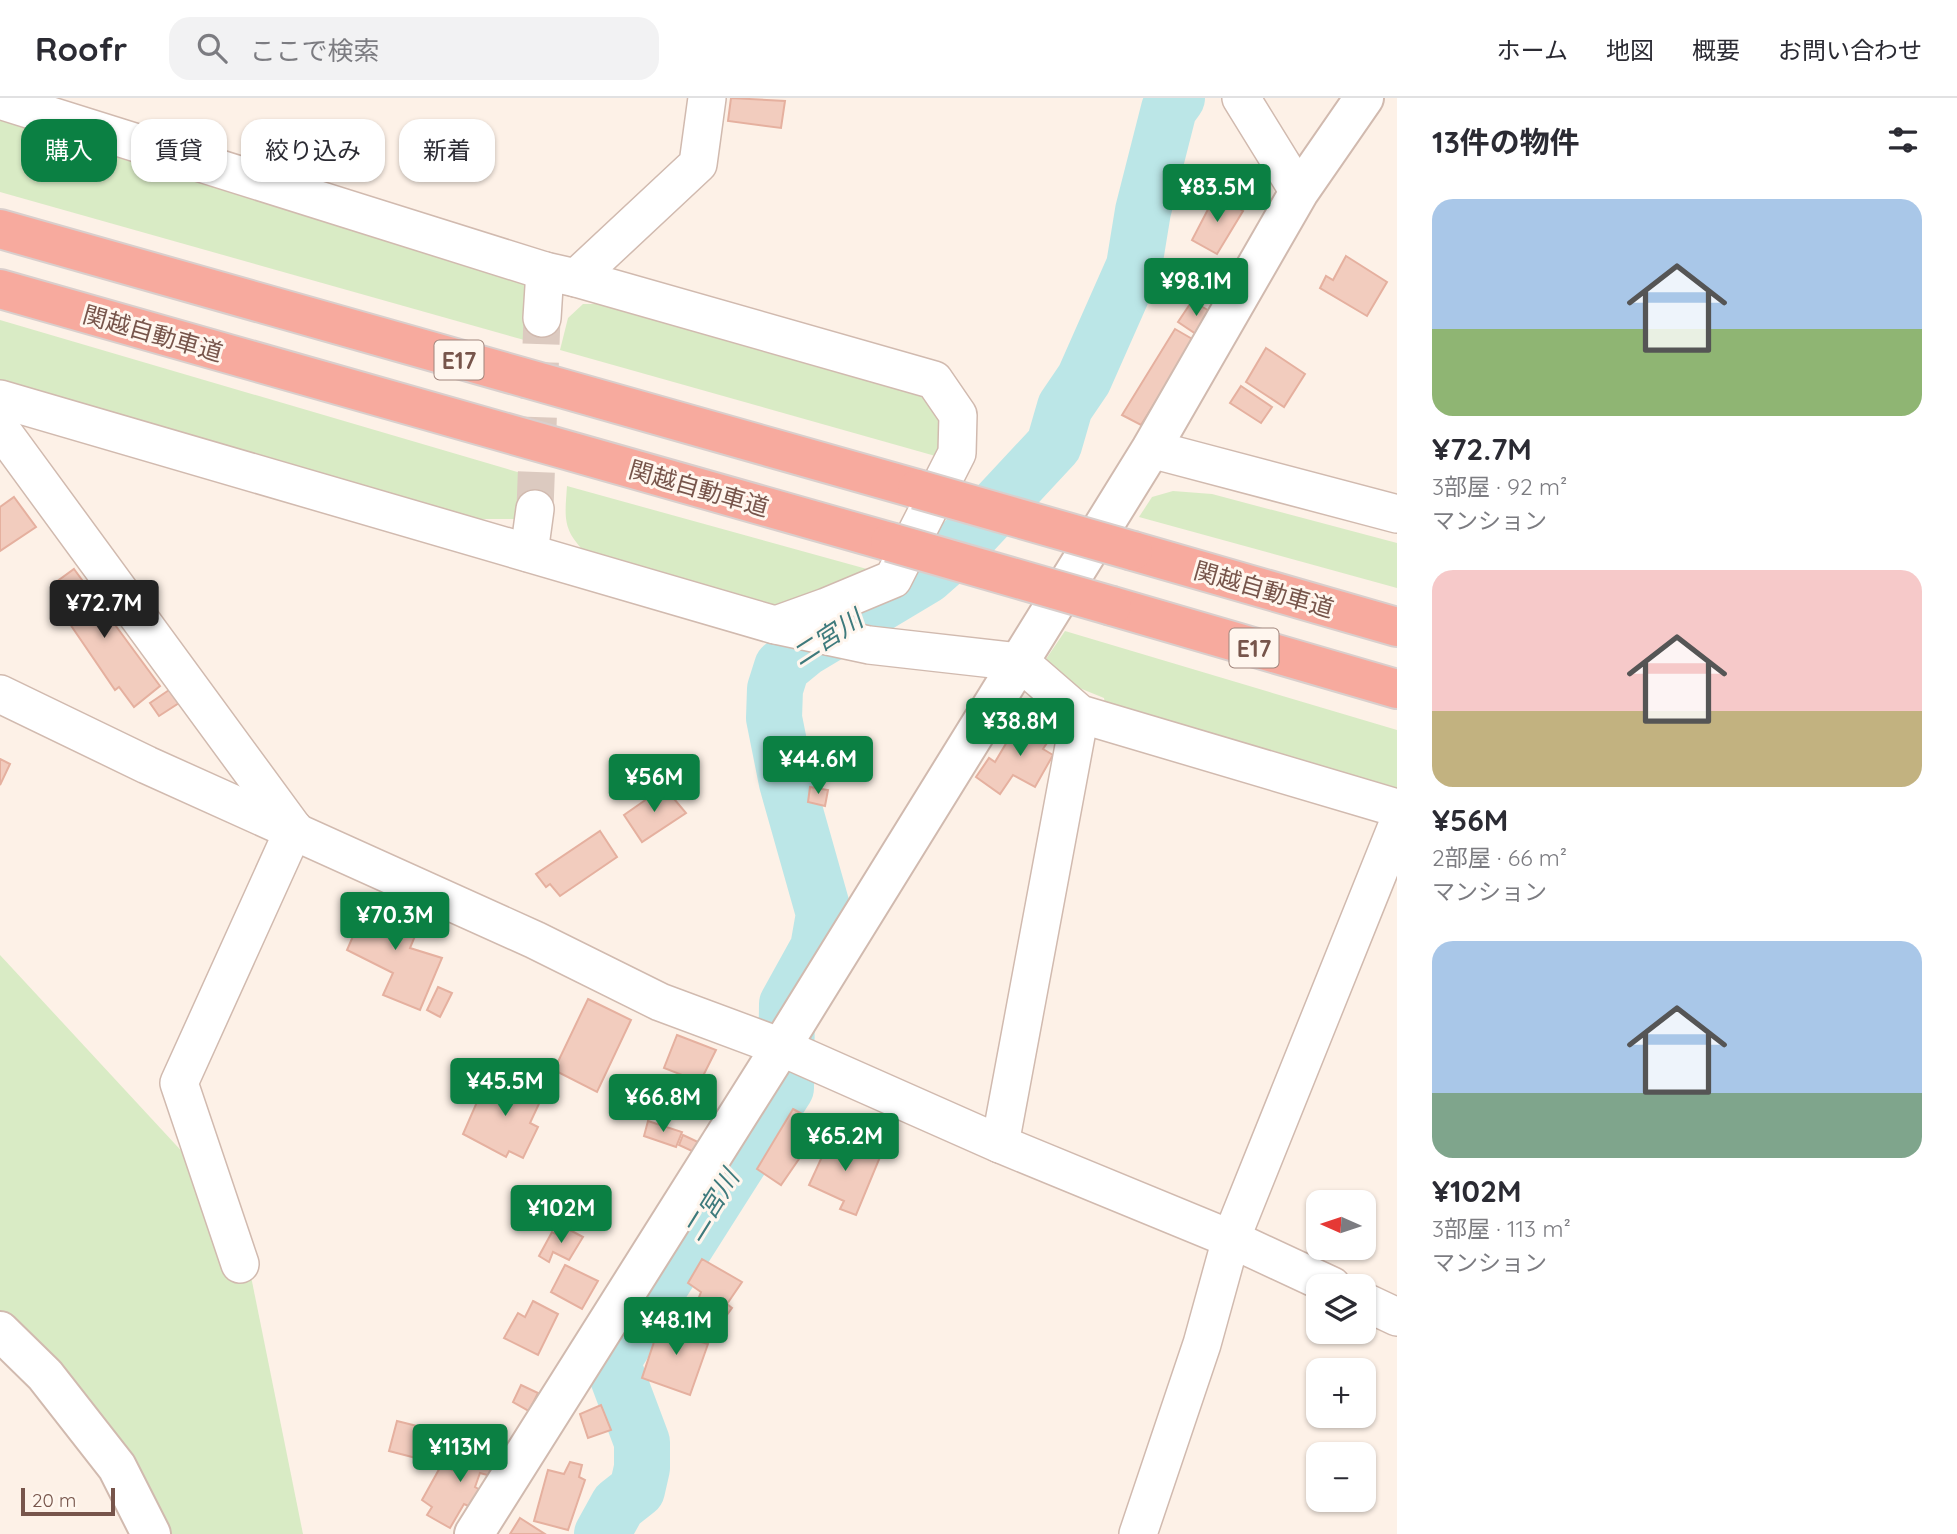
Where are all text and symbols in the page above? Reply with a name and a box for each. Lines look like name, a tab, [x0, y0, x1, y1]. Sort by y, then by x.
search box	[169, 17, 659, 80]
text: Roofr	[35, 28, 127, 69]
icon: search	[193, 29, 231, 67]
text: ここで検索	[249, 34, 379, 67]
text: ホーム	[1497, 35, 1568, 65]
text: 地図	[1606, 35, 1654, 65]
text: 概要	[1692, 35, 1740, 65]
text: お問い合わせ	[1778, 35, 1922, 65]
chip: 購入	[21, 119, 117, 182]
chip: 賃貸	[131, 119, 227, 182]
chip: 絞り込み	[241, 119, 385, 182]
chip: 新着	[399, 119, 495, 182]
icon: filters	[1884, 121, 1922, 159]
text: 13件の物件	[1432, 123, 1580, 161]
pin: ¥83.5M	[1160, 164, 1274, 224]
text: ¥83.5M	[1179, 172, 1255, 201]
icon: home	[1614, 245, 1740, 371]
pin: ¥98.1M	[1139, 258, 1253, 318]
text: ¥98.1M	[1160, 266, 1232, 295]
street label: 関越自動車道	[80, 299, 226, 367]
road number: E17	[434, 341, 484, 380]
text: ¥72.7M	[1432, 430, 1532, 468]
street label: 関越自動車道	[626, 454, 772, 522]
text: 3部屋 · 92 m²	[1432, 472, 1567, 501]
text: マンション	[1432, 506, 1547, 535]
street label: 関越自動車道	[1191, 555, 1337, 623]
pin: ¥72.7M	[47, 580, 161, 640]
text: ¥72.7M	[66, 588, 142, 617]
water label: 二宮川	[785, 600, 871, 672]
icon: home	[1614, 616, 1740, 742]
road number: E17	[1230, 628, 1278, 668]
pin: ¥38.8M	[963, 698, 1077, 758]
text: ¥38.8M	[982, 706, 1058, 735]
pin: ¥44.6M	[761, 736, 875, 796]
text: ¥44.6M	[779, 744, 857, 773]
pin: ¥56M	[613, 754, 695, 814]
text: ¥56M	[625, 762, 683, 791]
text: ¥56M	[1432, 801, 1508, 839]
text: 2部屋 · 66 m²	[1432, 843, 1567, 872]
text: マンション	[1432, 877, 1547, 906]
pin: ¥70.3M	[338, 892, 452, 952]
text: ¥70.3M	[356, 900, 434, 929]
icon: home	[1614, 987, 1740, 1113]
pin: ¥45.5M	[448, 1058, 562, 1118]
text: ¥45.5M	[466, 1066, 544, 1095]
pin: ¥66.8M	[606, 1074, 720, 1134]
text: ¥66.8M	[625, 1082, 701, 1111]
pin: ¥65.2M	[788, 1114, 902, 1173]
text: ¥65.2M	[807, 1121, 883, 1150]
water label: 二宮川	[676, 1161, 747, 1247]
text: ¥102M	[1432, 1172, 1522, 1210]
pin: ¥102M	[512, 1186, 610, 1245]
north arrow	[1306, 1190, 1376, 1260]
map controls	[1306, 1190, 1376, 1512]
text: ¥102M	[527, 1193, 595, 1222]
text: 3部屋 · 113 m²	[1432, 1214, 1571, 1243]
text: マンション	[1432, 1248, 1547, 1277]
button: layers	[1306, 1274, 1376, 1344]
pin: ¥48.1M	[619, 1298, 733, 1357]
text: ¥48.1M	[640, 1305, 712, 1334]
button: +	[1306, 1358, 1376, 1428]
pin: ¥113M	[411, 1424, 509, 1484]
text: ¥113M	[429, 1432, 491, 1461]
button: −	[1306, 1442, 1376, 1512]
scale bar	[21, 1485, 116, 1517]
text: 20 m	[32, 1488, 76, 1512]

